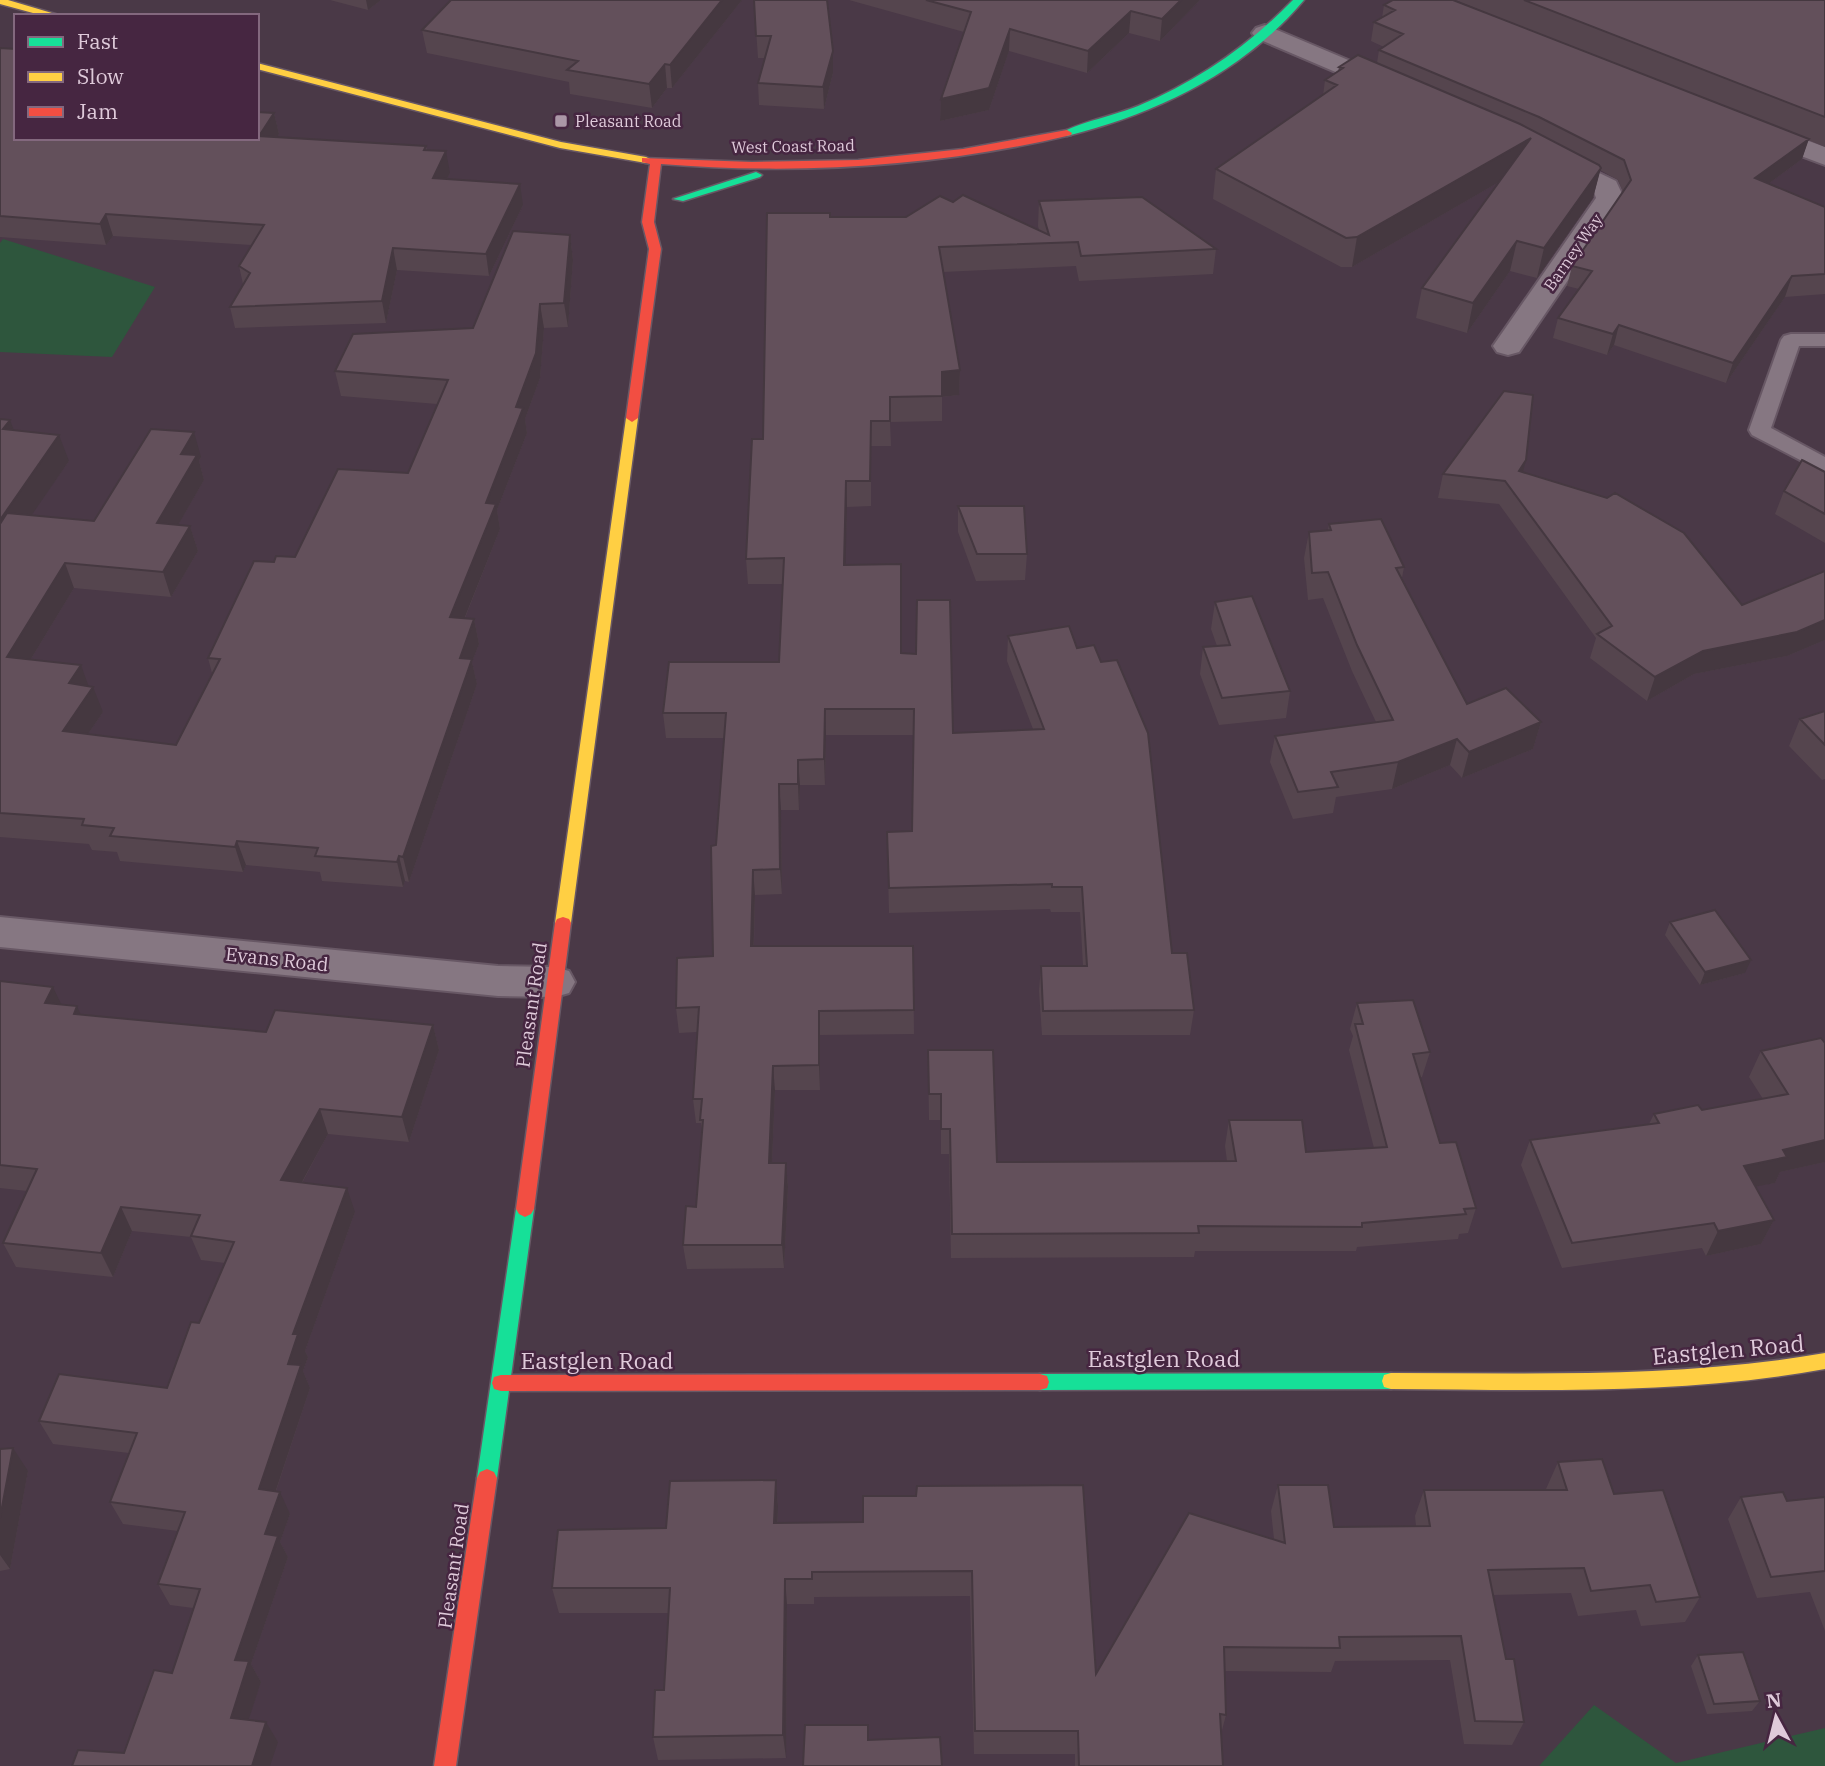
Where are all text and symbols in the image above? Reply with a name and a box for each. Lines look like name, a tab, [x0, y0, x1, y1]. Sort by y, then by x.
legend	[14, 14, 259, 140]
text: Fast	[77, 27, 118, 55]
text: Slow	[77, 62, 124, 90]
text: Jam	[77, 97, 118, 125]
place label: Pleasant Road	[575, 111, 682, 131]
marker: Pleasant Road	[553, 113, 569, 129]
street label: West Coast Road	[731, 135, 855, 157]
street label: Barney Way	[1539, 209, 1607, 294]
street label: Pleasant Road	[510, 941, 552, 1069]
street label: Evans Road	[224, 942, 330, 976]
street label: Eastglen Road	[1651, 1327, 1805, 1371]
street label: Eastglen Road	[1088, 1343, 1240, 1373]
street label: Eastglen Road	[521, 1345, 673, 1375]
street label: Pleasant Road	[432, 1502, 474, 1630]
north arrow	[1741, 1682, 1811, 1752]
text: N	[1765, 1687, 1783, 1713]

